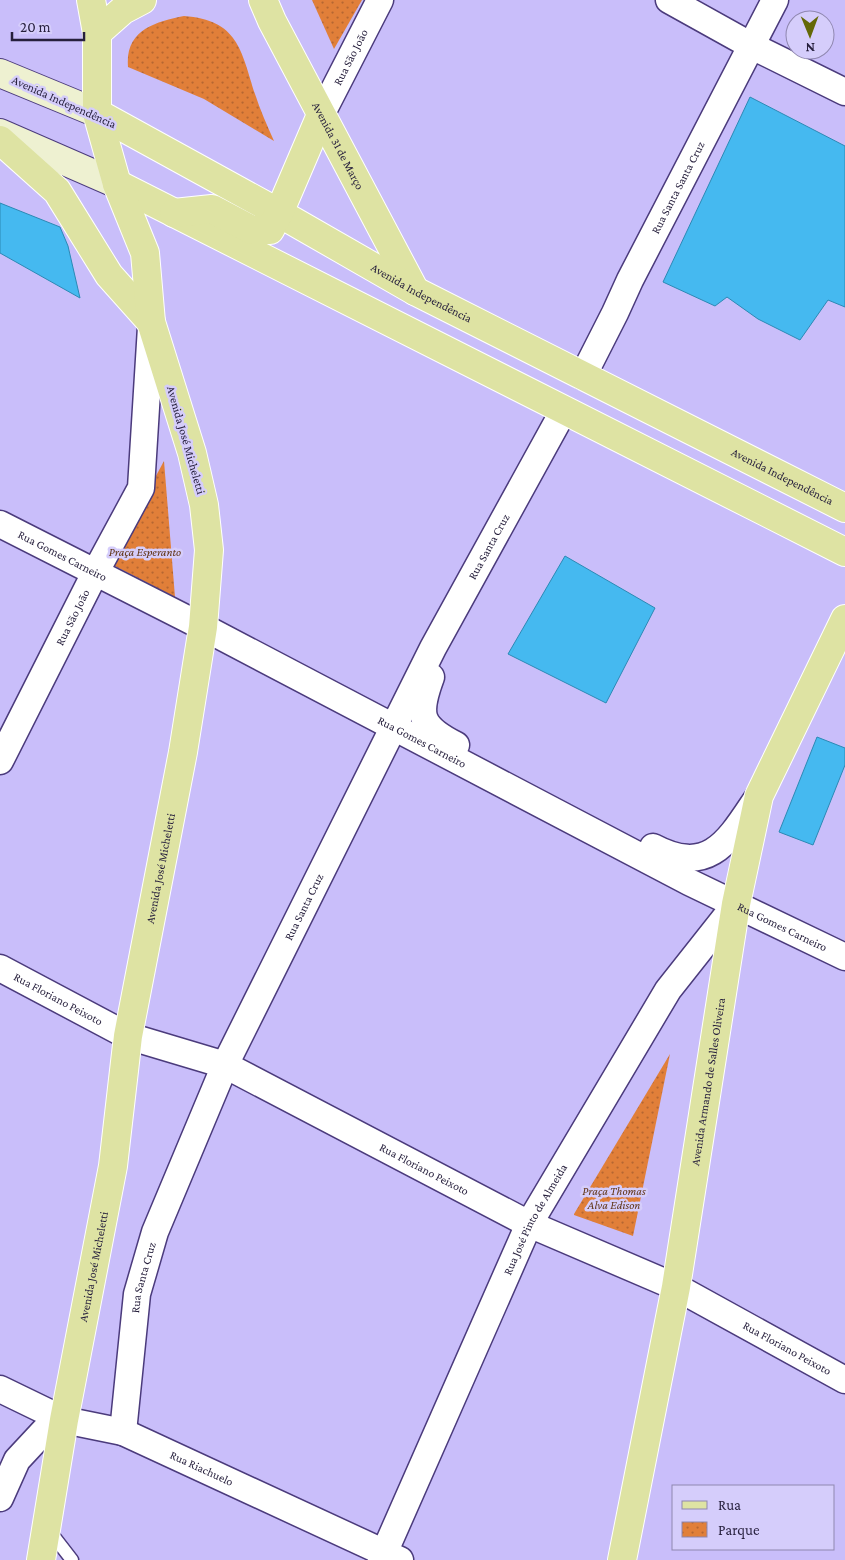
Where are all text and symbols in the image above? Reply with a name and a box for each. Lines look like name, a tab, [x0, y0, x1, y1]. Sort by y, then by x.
scale bar	[12, 10, 85, 42]
north arrow	[785, 10, 835, 60]
text: 20 m	[20, 19, 51, 35]
street label: Rua São João	[330, 27, 371, 88]
text: N	[805, 40, 815, 56]
street label: Avenida Independência	[10, 73, 119, 131]
street label: Avenida 31 de Março	[309, 99, 367, 192]
street label: Rua Santa Santa Cruz	[648, 139, 708, 236]
street label: Avenida Independência	[368, 260, 475, 326]
street label: Avenida José Micheletti	[164, 384, 208, 496]
street label: Avenida Independência	[729, 445, 836, 508]
street label: Rua Santa Cruz	[465, 511, 512, 582]
street label: Rua Gomes Carneiro	[16, 527, 109, 584]
park label: Praça Esperanto	[109, 545, 181, 559]
street label: Rua São João	[53, 587, 93, 648]
street label: Rua Gomes Carneiro	[375, 713, 469, 771]
street label: Avenida José Micheletti	[143, 812, 178, 925]
street label: Rua Santa Cruz	[281, 871, 326, 943]
street label: Rua Gomes Carneiro	[735, 899, 829, 954]
street label: Rua Floriano Peixoto	[11, 970, 105, 1028]
street label: Avenida Armando de Salles Oliveira	[688, 996, 728, 1167]
street label: Rua Floriano Peixoto	[377, 1140, 471, 1198]
street label: Rua José Pinto de Almeida	[500, 1161, 570, 1277]
park label: Praça Thomas Alva Edison	[582, 1184, 646, 1212]
street label: Avenida José Micheletti	[76, 1210, 111, 1323]
street label: Rua Santa Cruz	[128, 1240, 159, 1314]
street label: Rua Floriano Peixoto	[740, 1318, 834, 1378]
street label: Rua Riachuelo	[168, 1448, 236, 1489]
legend	[672, 1485, 835, 1550]
text: Rua	[718, 1497, 741, 1513]
text: Parque	[718, 1522, 760, 1539]

